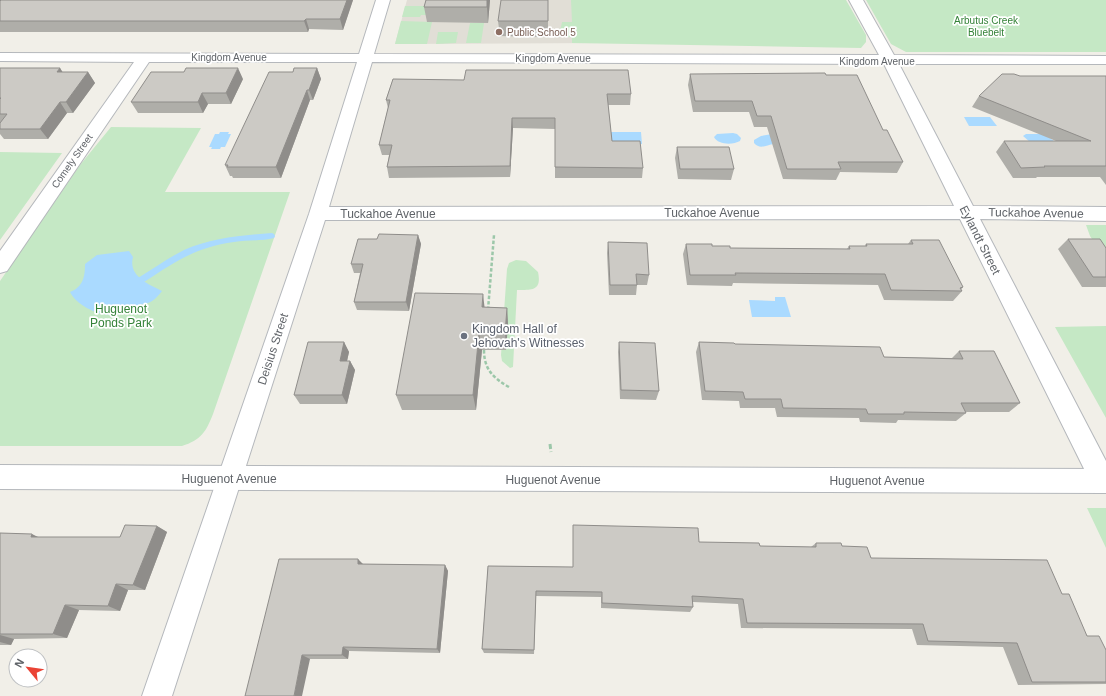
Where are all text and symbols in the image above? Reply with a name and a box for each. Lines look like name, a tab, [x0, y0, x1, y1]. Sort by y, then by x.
park label: Arbutus Creek Bluebelt	[954, 15, 1019, 38]
marker: Public School 5	[494, 27, 504, 37]
place label: Public School 5	[507, 27, 576, 38]
street label: Kingdom Avenue	[191, 52, 267, 63]
street label: Kingdom Avenue	[515, 53, 591, 64]
street label: Kingdom Avenue	[839, 56, 915, 67]
street label: Comely Street	[49, 132, 95, 190]
street label: Eylandt Street	[957, 203, 1004, 277]
street label: Tuckahoe Avenue	[988, 205, 1084, 221]
street label: Tuckahoe Avenue	[664, 206, 760, 220]
street label: Tuckahoe Avenue	[340, 207, 436, 221]
park label: Huguenot Ponds Park	[90, 302, 153, 330]
street label: Deisius Street	[255, 311, 291, 387]
place label: Kingdom Hall of Jehovah's Witnesses	[472, 322, 584, 350]
marker: Kingdom Hall of Jehovah's Witnesses	[459, 331, 469, 341]
street label: Huguenot Avenue	[181, 472, 277, 486]
street label: Huguenot Avenue	[505, 473, 601, 487]
street label: Huguenot Avenue	[829, 474, 925, 488]
north arrow	[8, 648, 48, 688]
text: N	[12, 657, 26, 670]

